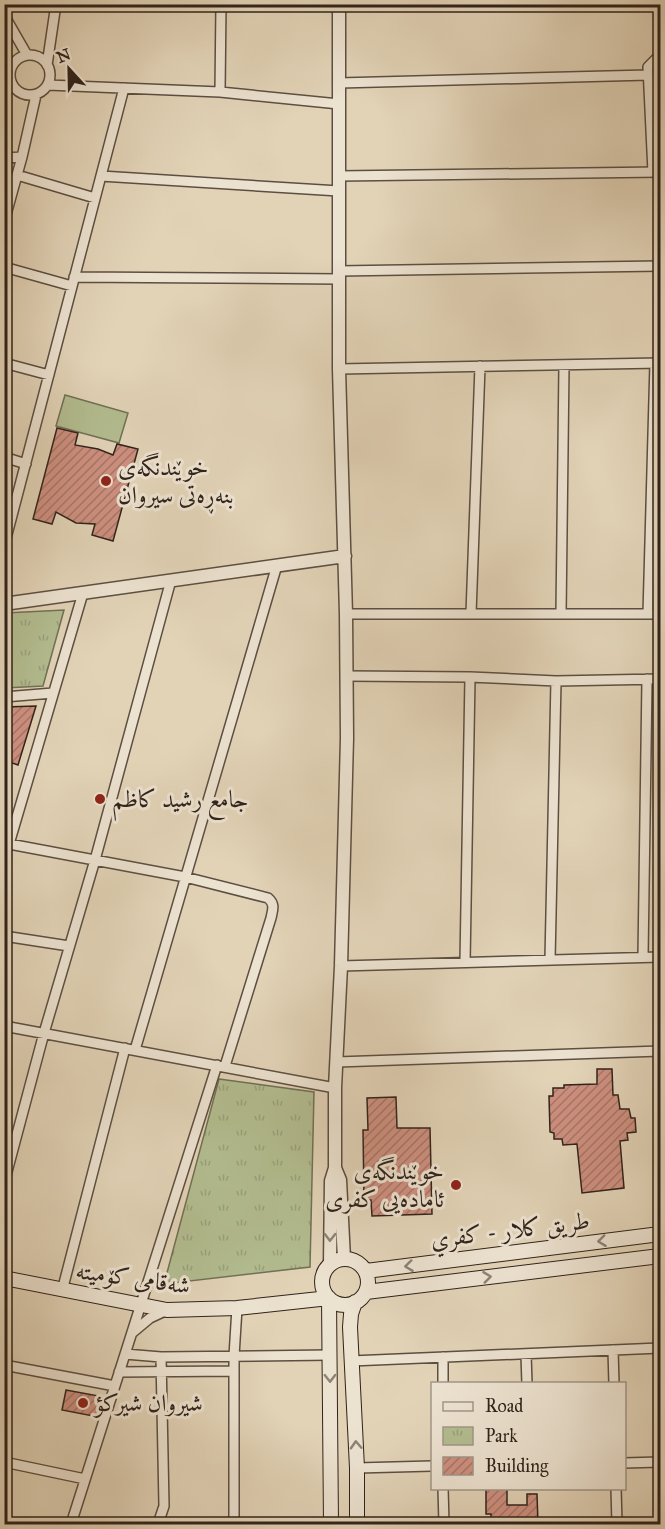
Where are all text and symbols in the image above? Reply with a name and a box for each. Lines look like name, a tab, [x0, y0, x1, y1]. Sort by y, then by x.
north arrow	[39, 39, 99, 99]
text: N	[54, 44, 74, 67]
place label: خوێندنگەی بنەڕەتی سیروان	[118, 452, 234, 514]
marker: خوێندنگەی بنەڕەتی سیروان	[99, 474, 113, 488]
place label: جامع رشيد كاظم	[112, 784, 249, 821]
marker: جامع رشيد كاظم	[93, 792, 107, 806]
place label: خوێندنگەی ئامادەیی کفری	[325, 1156, 444, 1214]
marker: خوێندنگەی ئامادەیی کفری	[449, 1178, 463, 1192]
street label: طريق كلار - كفري	[429, 1205, 592, 1259]
one-way arrow	[324, 1232, 337, 1241]
one-way arrow	[598, 1234, 607, 1247]
street label: شەقامی کۆمیتە	[74, 1255, 192, 1301]
one-way arrow	[404, 1259, 414, 1271]
one-way arrow	[482, 1271, 491, 1284]
one-way arrow	[324, 1373, 336, 1382]
legend	[431, 1382, 626, 1490]
place label: شيروان شيركؤ	[93, 1388, 203, 1418]
text: Road	[485, 1395, 523, 1417]
marker: شيروان شيركؤ	[76, 1396, 90, 1410]
text: Park	[485, 1425, 518, 1447]
one-way arrow	[349, 1441, 362, 1450]
text: Building	[485, 1455, 549, 1478]

